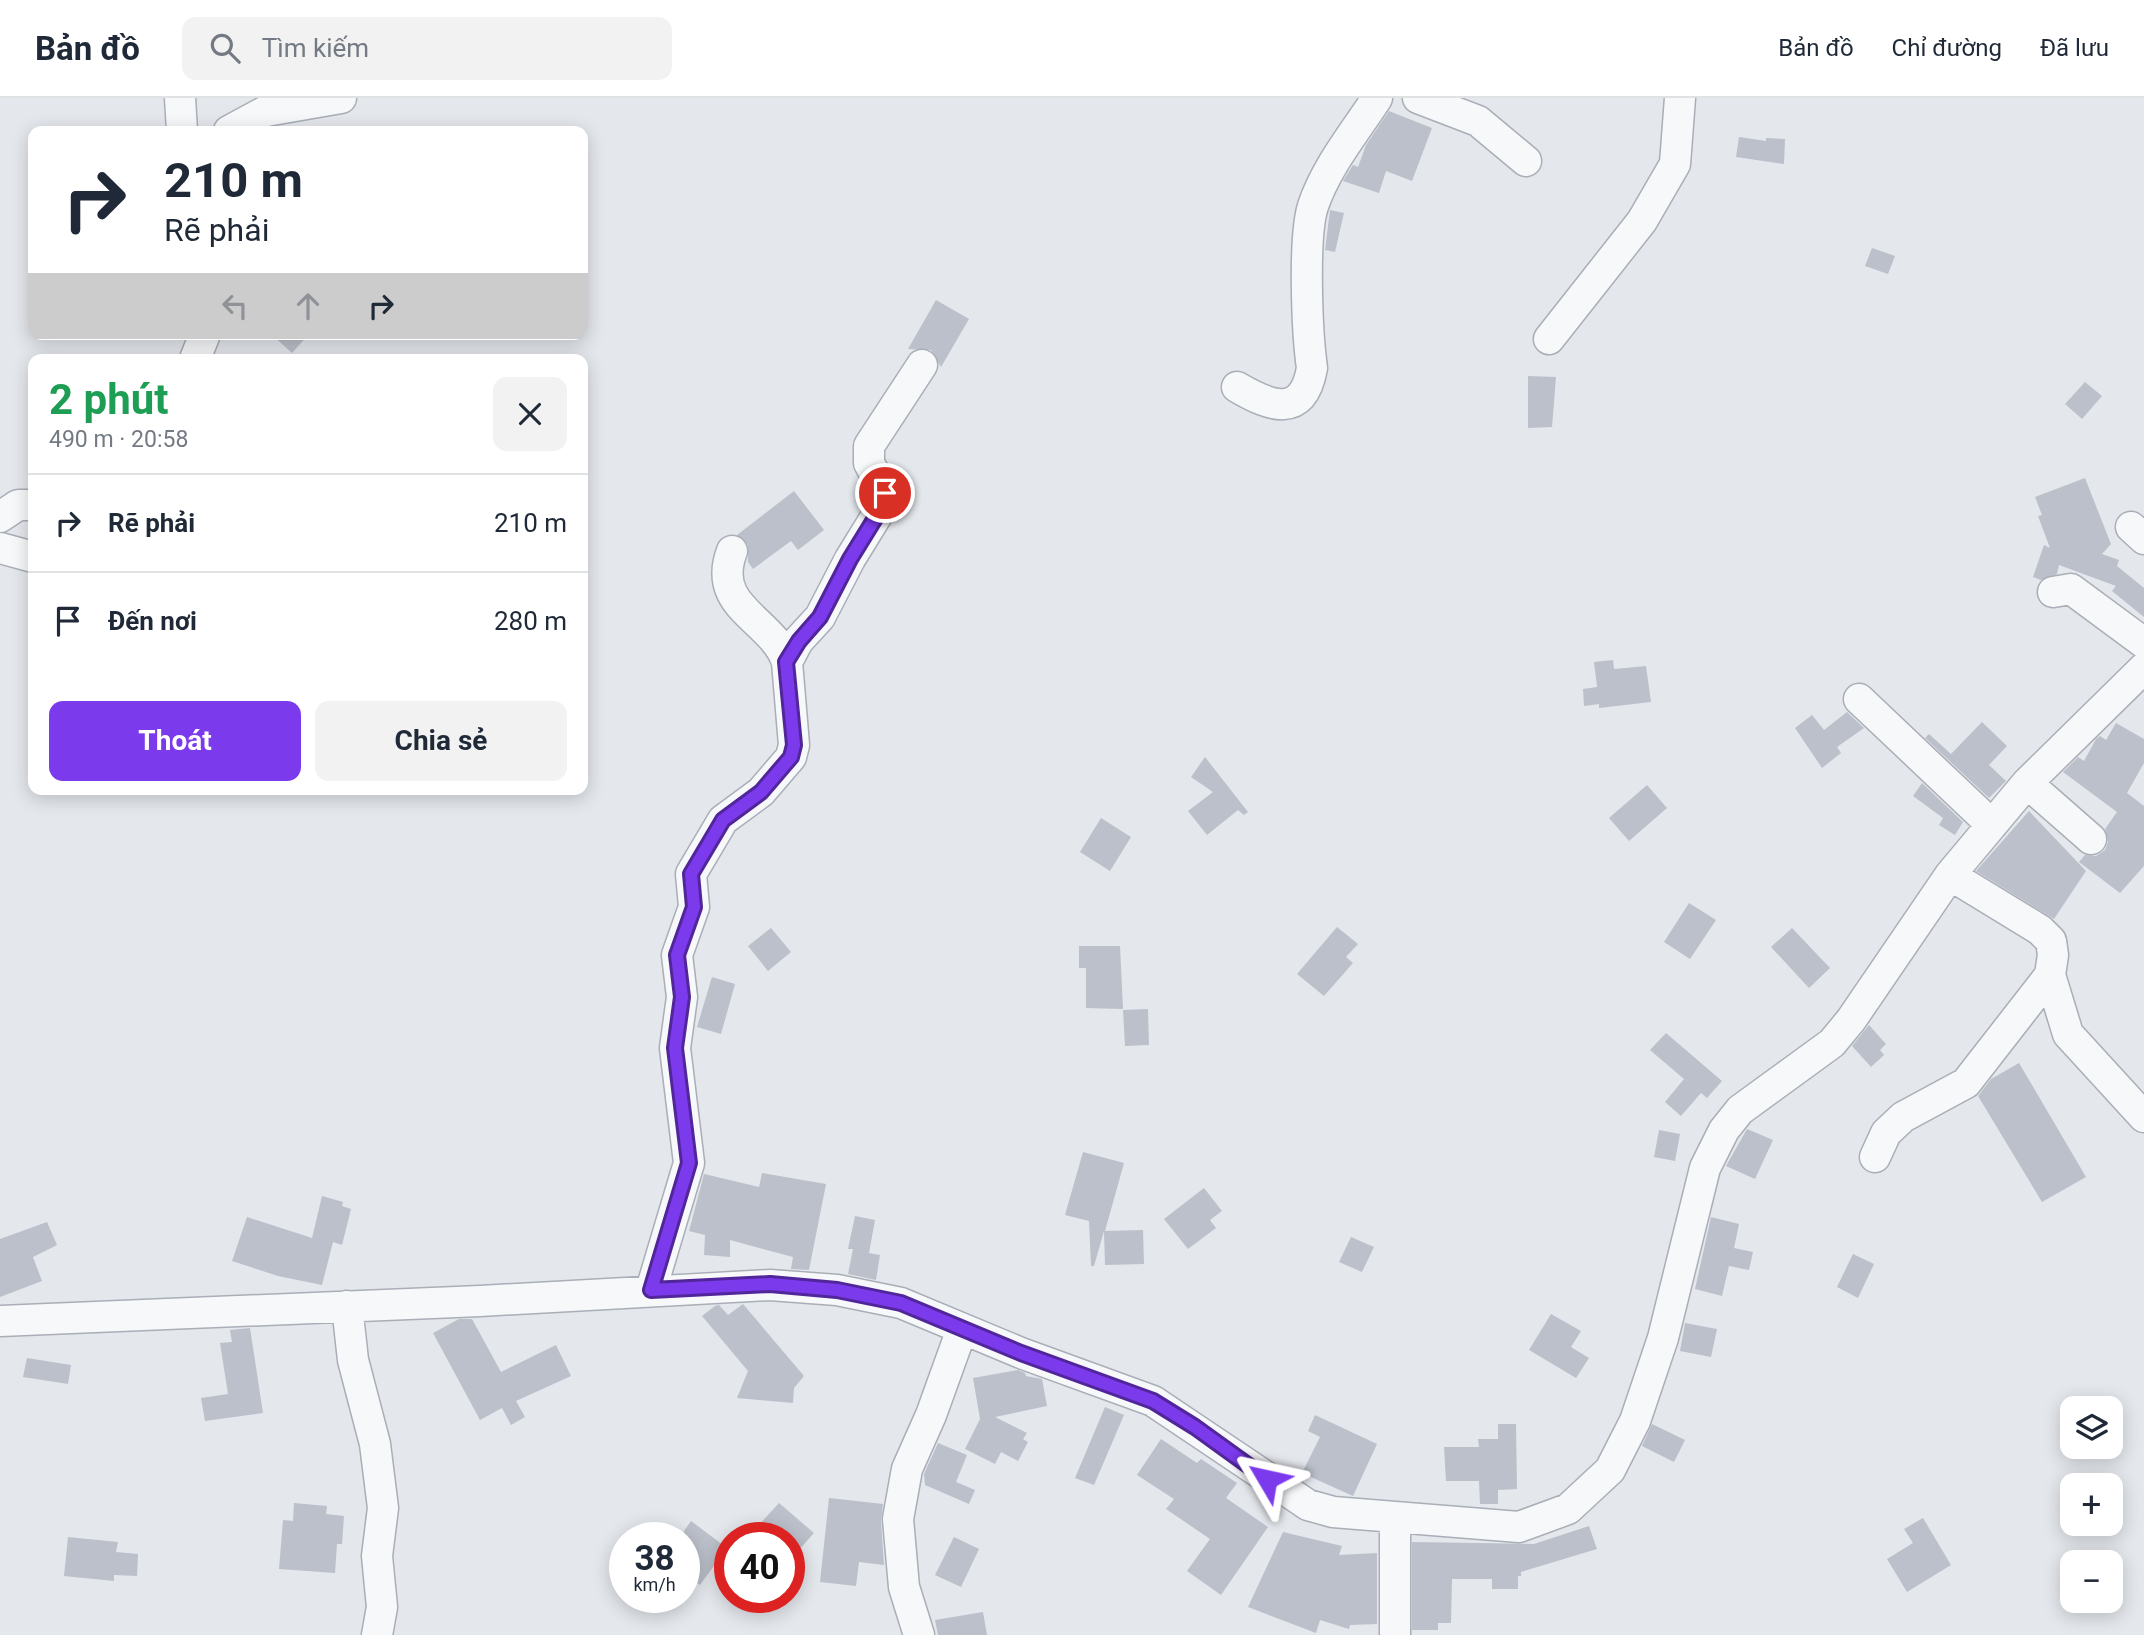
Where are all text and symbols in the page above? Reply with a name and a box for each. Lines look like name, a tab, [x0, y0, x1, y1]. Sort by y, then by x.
search box	[182, 17, 672, 80]
text: Bản đồ	[35, 29, 140, 68]
icon: search	[206, 29, 244, 67]
text: Tìm kiếm	[262, 33, 369, 63]
text: Bản đồ	[1778, 34, 1854, 62]
text: Chỉ đường	[1892, 34, 2002, 62]
text: Đã lưu	[2040, 34, 2109, 62]
text: 210 m	[164, 152, 303, 209]
icon: right	[49, 154, 140, 245]
text: Rẽ phải	[164, 211, 269, 249]
icon: left	[216, 287, 254, 325]
icon: ahead	[289, 287, 327, 325]
icon: right	[362, 287, 400, 325]
text: 2 phút	[49, 375, 168, 424]
button: close	[493, 377, 567, 451]
text: 490 m · 20:58	[49, 426, 188, 453]
pin	[855, 463, 915, 523]
icon: arrive	[866, 474, 904, 512]
icon: right	[49, 504, 87, 542]
text: Rẽ phải	[108, 508, 195, 538]
text: 210 m	[494, 508, 567, 538]
icon: arrive	[49, 602, 87, 640]
text: Đến nơi	[108, 606, 197, 636]
text: 280 m	[494, 606, 567, 636]
button: Thoát	[49, 701, 301, 781]
button: Chia sẻ	[315, 701, 567, 781]
map controls	[2060, 1396, 2123, 1613]
button: layers	[2060, 1396, 2123, 1459]
position arrow	[1230, 1442, 1304, 1516]
button: +	[2060, 1473, 2123, 1536]
speed limit sign: 40	[714, 1522, 805, 1613]
text: 38	[634, 1538, 675, 1579]
button: −	[2060, 1550, 2123, 1613]
text: km/h	[633, 1574, 676, 1595]

